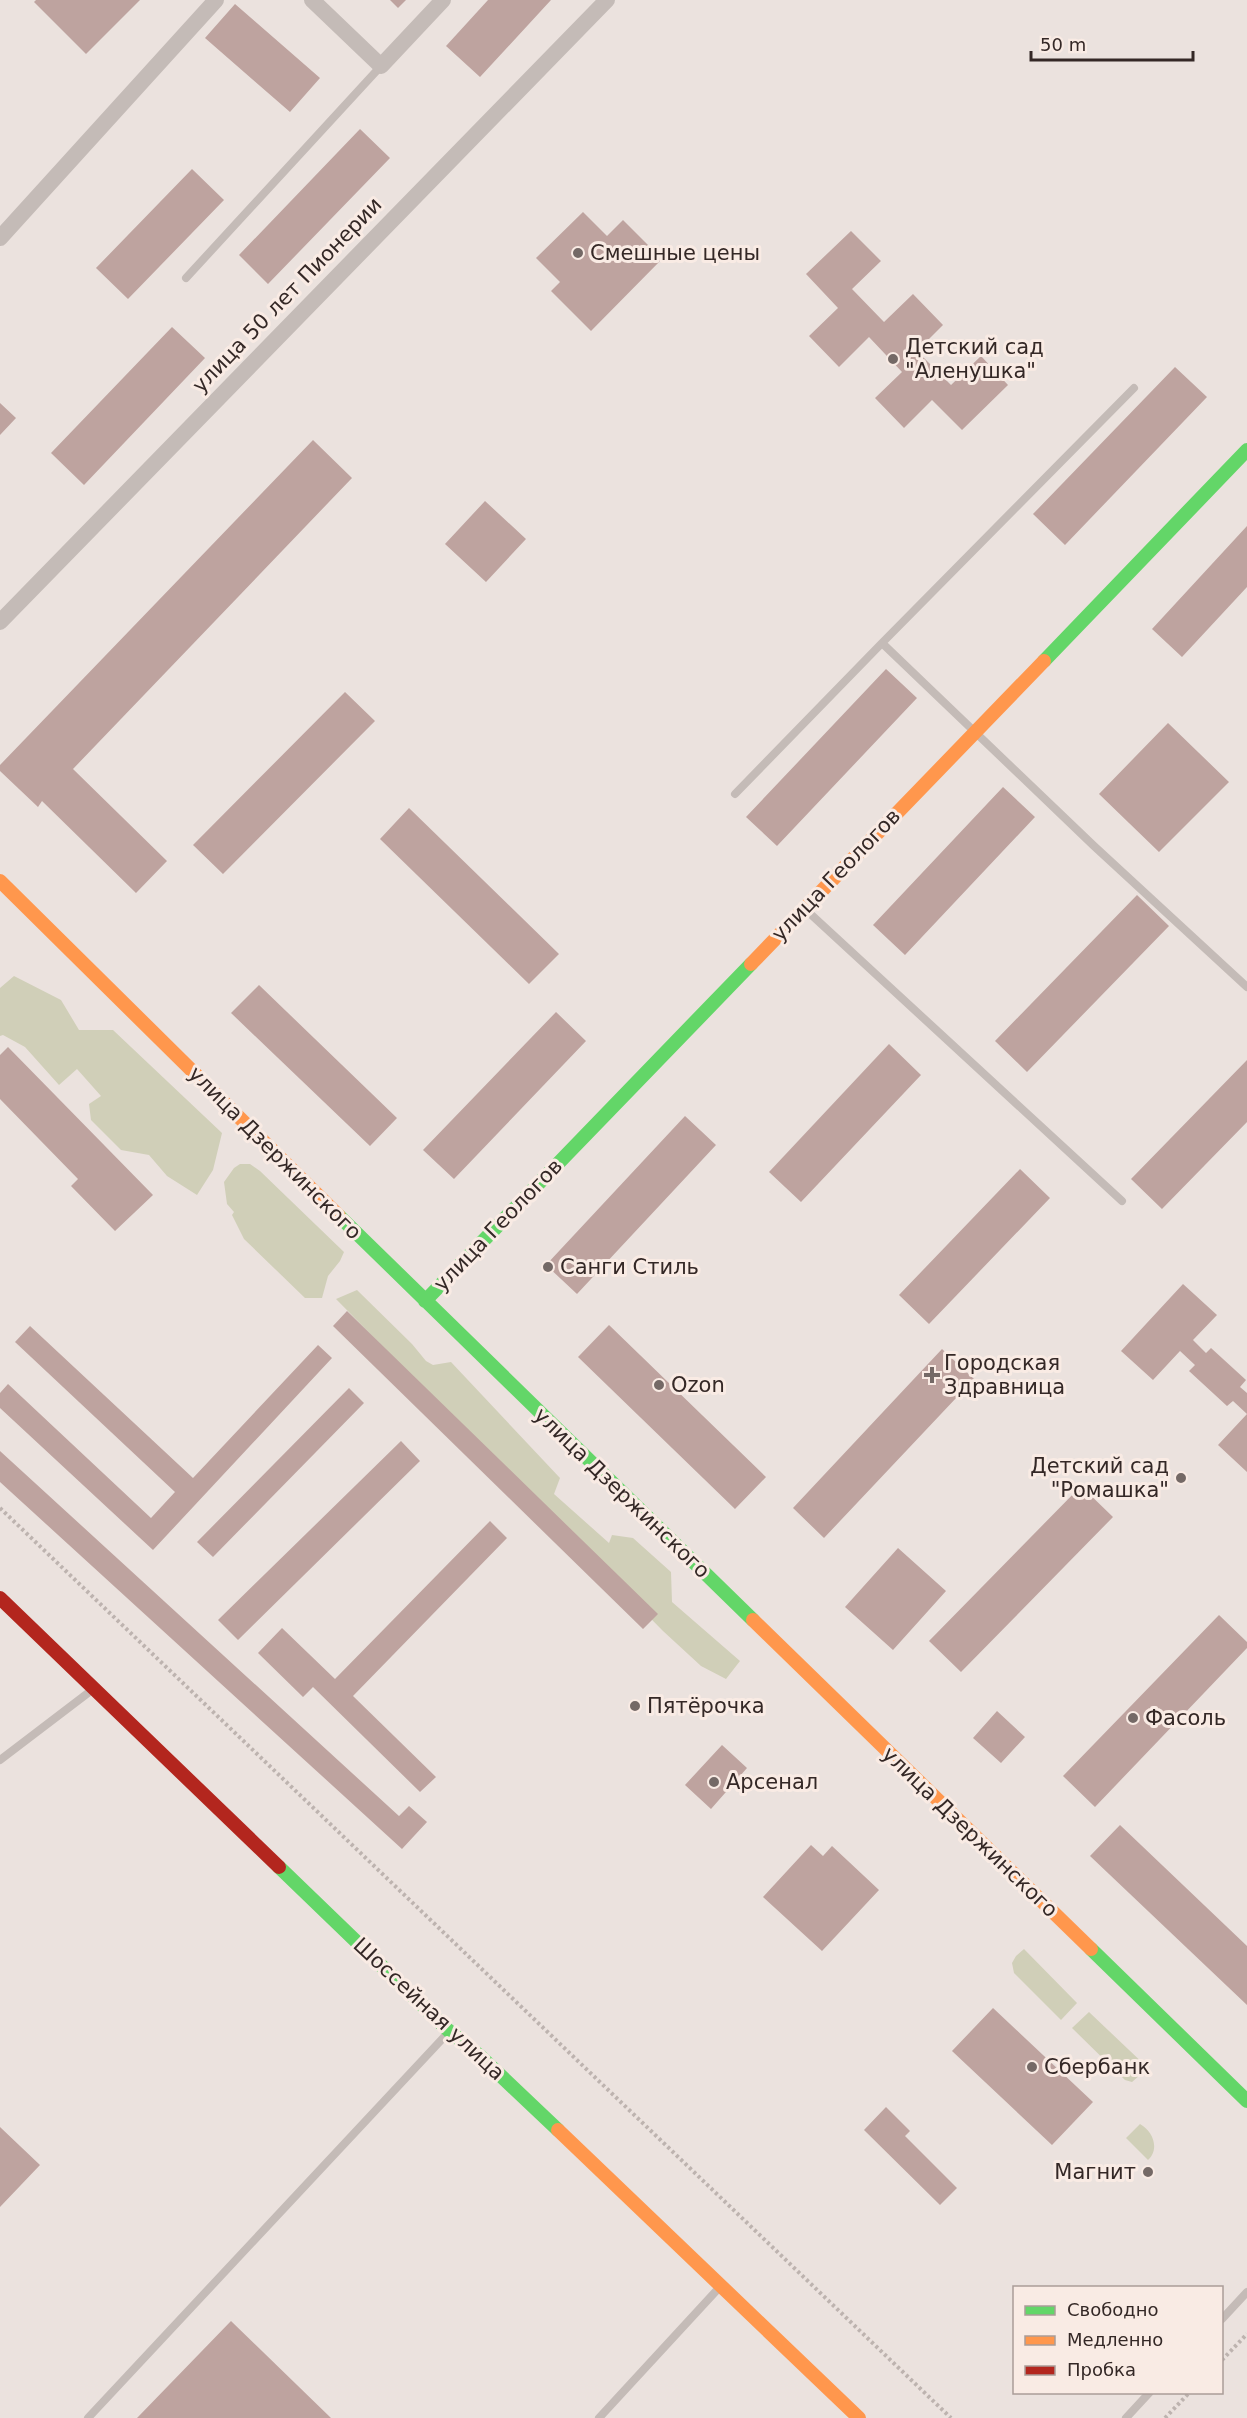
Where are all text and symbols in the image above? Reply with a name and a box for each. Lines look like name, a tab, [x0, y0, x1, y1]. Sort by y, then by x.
scale bar	[1031, 24, 1193, 62]
text: 50 m	[1040, 34, 1086, 55]
street label: улица 50 лет Пионерии	[188, 193, 386, 397]
place label: Смешные цены	[590, 241, 760, 265]
marker: Смешные цены	[571, 246, 585, 260]
place label: Детский сад "Аленушка"	[905, 335, 1044, 383]
marker: Детский сад "Аленушка"	[886, 352, 900, 366]
street label: улица Геологов	[767, 804, 905, 946]
street label: улица Дзержинского	[184, 1062, 366, 1244]
street label: улица Геологов	[429, 1154, 567, 1296]
place label: Санги Стиль	[560, 1255, 699, 1279]
marker: Санги Стиль	[541, 1260, 555, 1274]
place label: Городская Здравница	[944, 1351, 1065, 1399]
marker: Городская Здравница	[925, 1368, 939, 1382]
place label: Ozon	[671, 1373, 725, 1397]
marker: Ozon	[652, 1378, 666, 1392]
street label: улица Дзержинского	[529, 1403, 715, 1583]
place label: Детский сад "Ромашка"	[1030, 1454, 1169, 1502]
marker: Детский сад "Ромашка"	[1174, 1471, 1188, 1485]
place label: Пятёрочка	[647, 1694, 765, 1718]
marker: Пятёрочка	[628, 1699, 642, 1713]
place label: Фасоль	[1145, 1706, 1226, 1730]
marker: Фасоль	[1126, 1711, 1140, 1725]
street label: улица Дзержинского	[877, 1742, 1063, 1922]
place label: Арсенал	[726, 1770, 818, 1794]
marker: Арсенал	[707, 1775, 721, 1789]
street label: Шоссейная улица	[349, 1933, 509, 2085]
place label: Сбербанк	[1044, 2055, 1150, 2079]
marker: Сбербанк	[1025, 2060, 1039, 2074]
place label: Магнит	[1054, 2160, 1136, 2184]
marker: Магнит	[1141, 2165, 1155, 2179]
legend	[1013, 2286, 1223, 2394]
text: Свободно	[1067, 2299, 1159, 2320]
text: Медленно	[1067, 2329, 1163, 2350]
text: Пробка	[1067, 2359, 1136, 2380]

